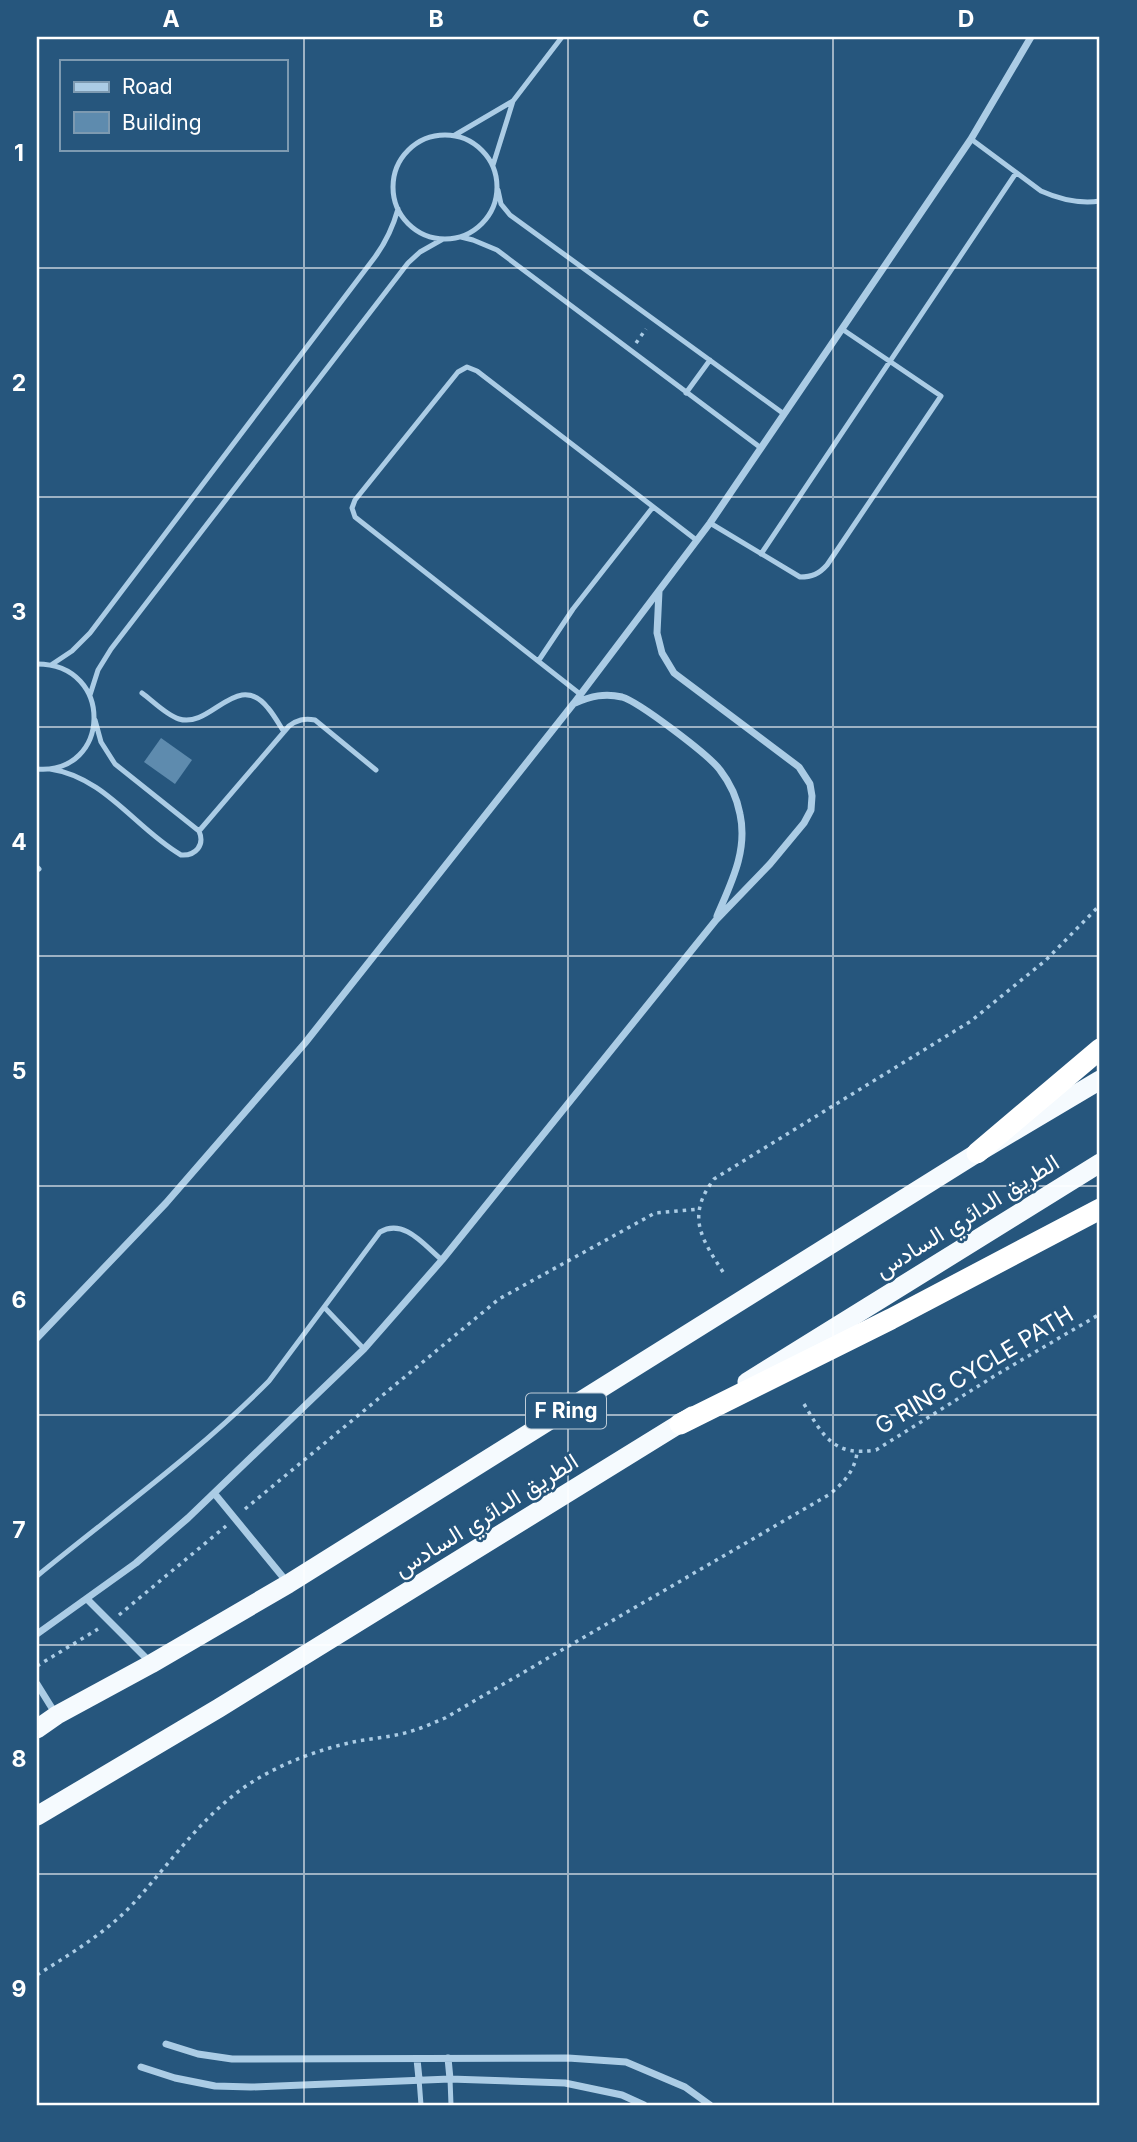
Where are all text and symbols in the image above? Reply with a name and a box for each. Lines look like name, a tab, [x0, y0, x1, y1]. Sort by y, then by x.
text: A	[162, 5, 180, 33]
text: B	[428, 5, 444, 33]
text: C	[692, 5, 710, 33]
text: D	[958, 5, 974, 33]
legend	[60, 60, 287, 150]
text: Road	[122, 74, 173, 99]
text: Building	[122, 110, 202, 135]
text: 1	[14, 139, 24, 167]
text: 2	[12, 369, 26, 397]
text: 3	[12, 598, 26, 626]
text: 4	[11, 828, 27, 856]
text: 5	[12, 1057, 26, 1085]
street label: الطريق الدائري السادس	[870, 1148, 1067, 1288]
text: 6	[12, 1286, 26, 1314]
street label: G RING CYCLE PATH	[870, 1300, 1078, 1440]
road number: F Ring	[526, 1394, 606, 1428]
street label: الطريق الدائري السادس	[389, 1447, 586, 1587]
text: 7	[12, 1516, 26, 1544]
text: 8	[12, 1745, 26, 1773]
text: 9	[12, 1975, 26, 2003]

